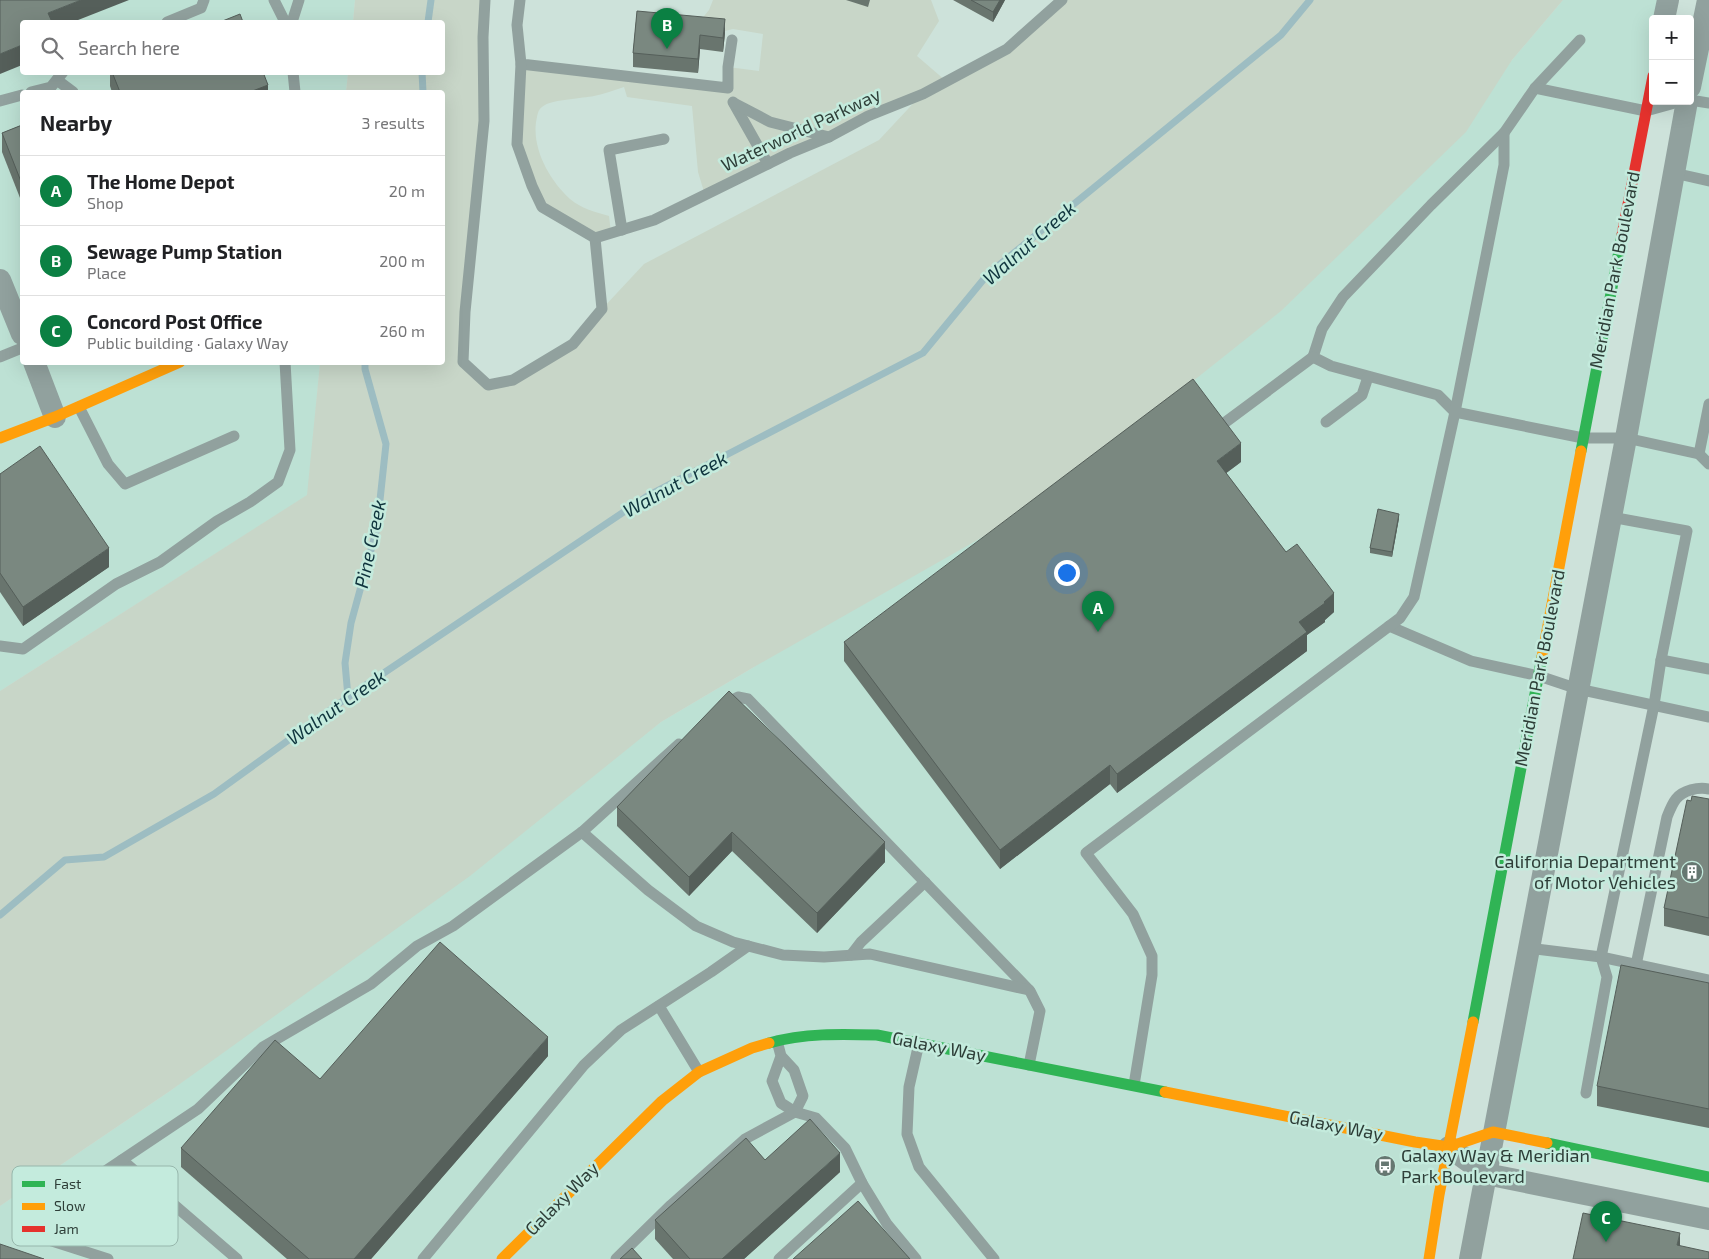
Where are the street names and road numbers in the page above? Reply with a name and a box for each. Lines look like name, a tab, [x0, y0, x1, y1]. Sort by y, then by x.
street label: Waterworld Parkway	[717, 82, 884, 176]
street label: Meridian Park Boulevard	[1584, 169, 1644, 370]
street label: Meridian Park Boulevard	[1509, 567, 1569, 768]
street label: Galaxy Way	[890, 1026, 988, 1066]
street label: Galaxy Way	[1287, 1105, 1385, 1145]
street label: Galaxy Way	[520, 1157, 603, 1240]

